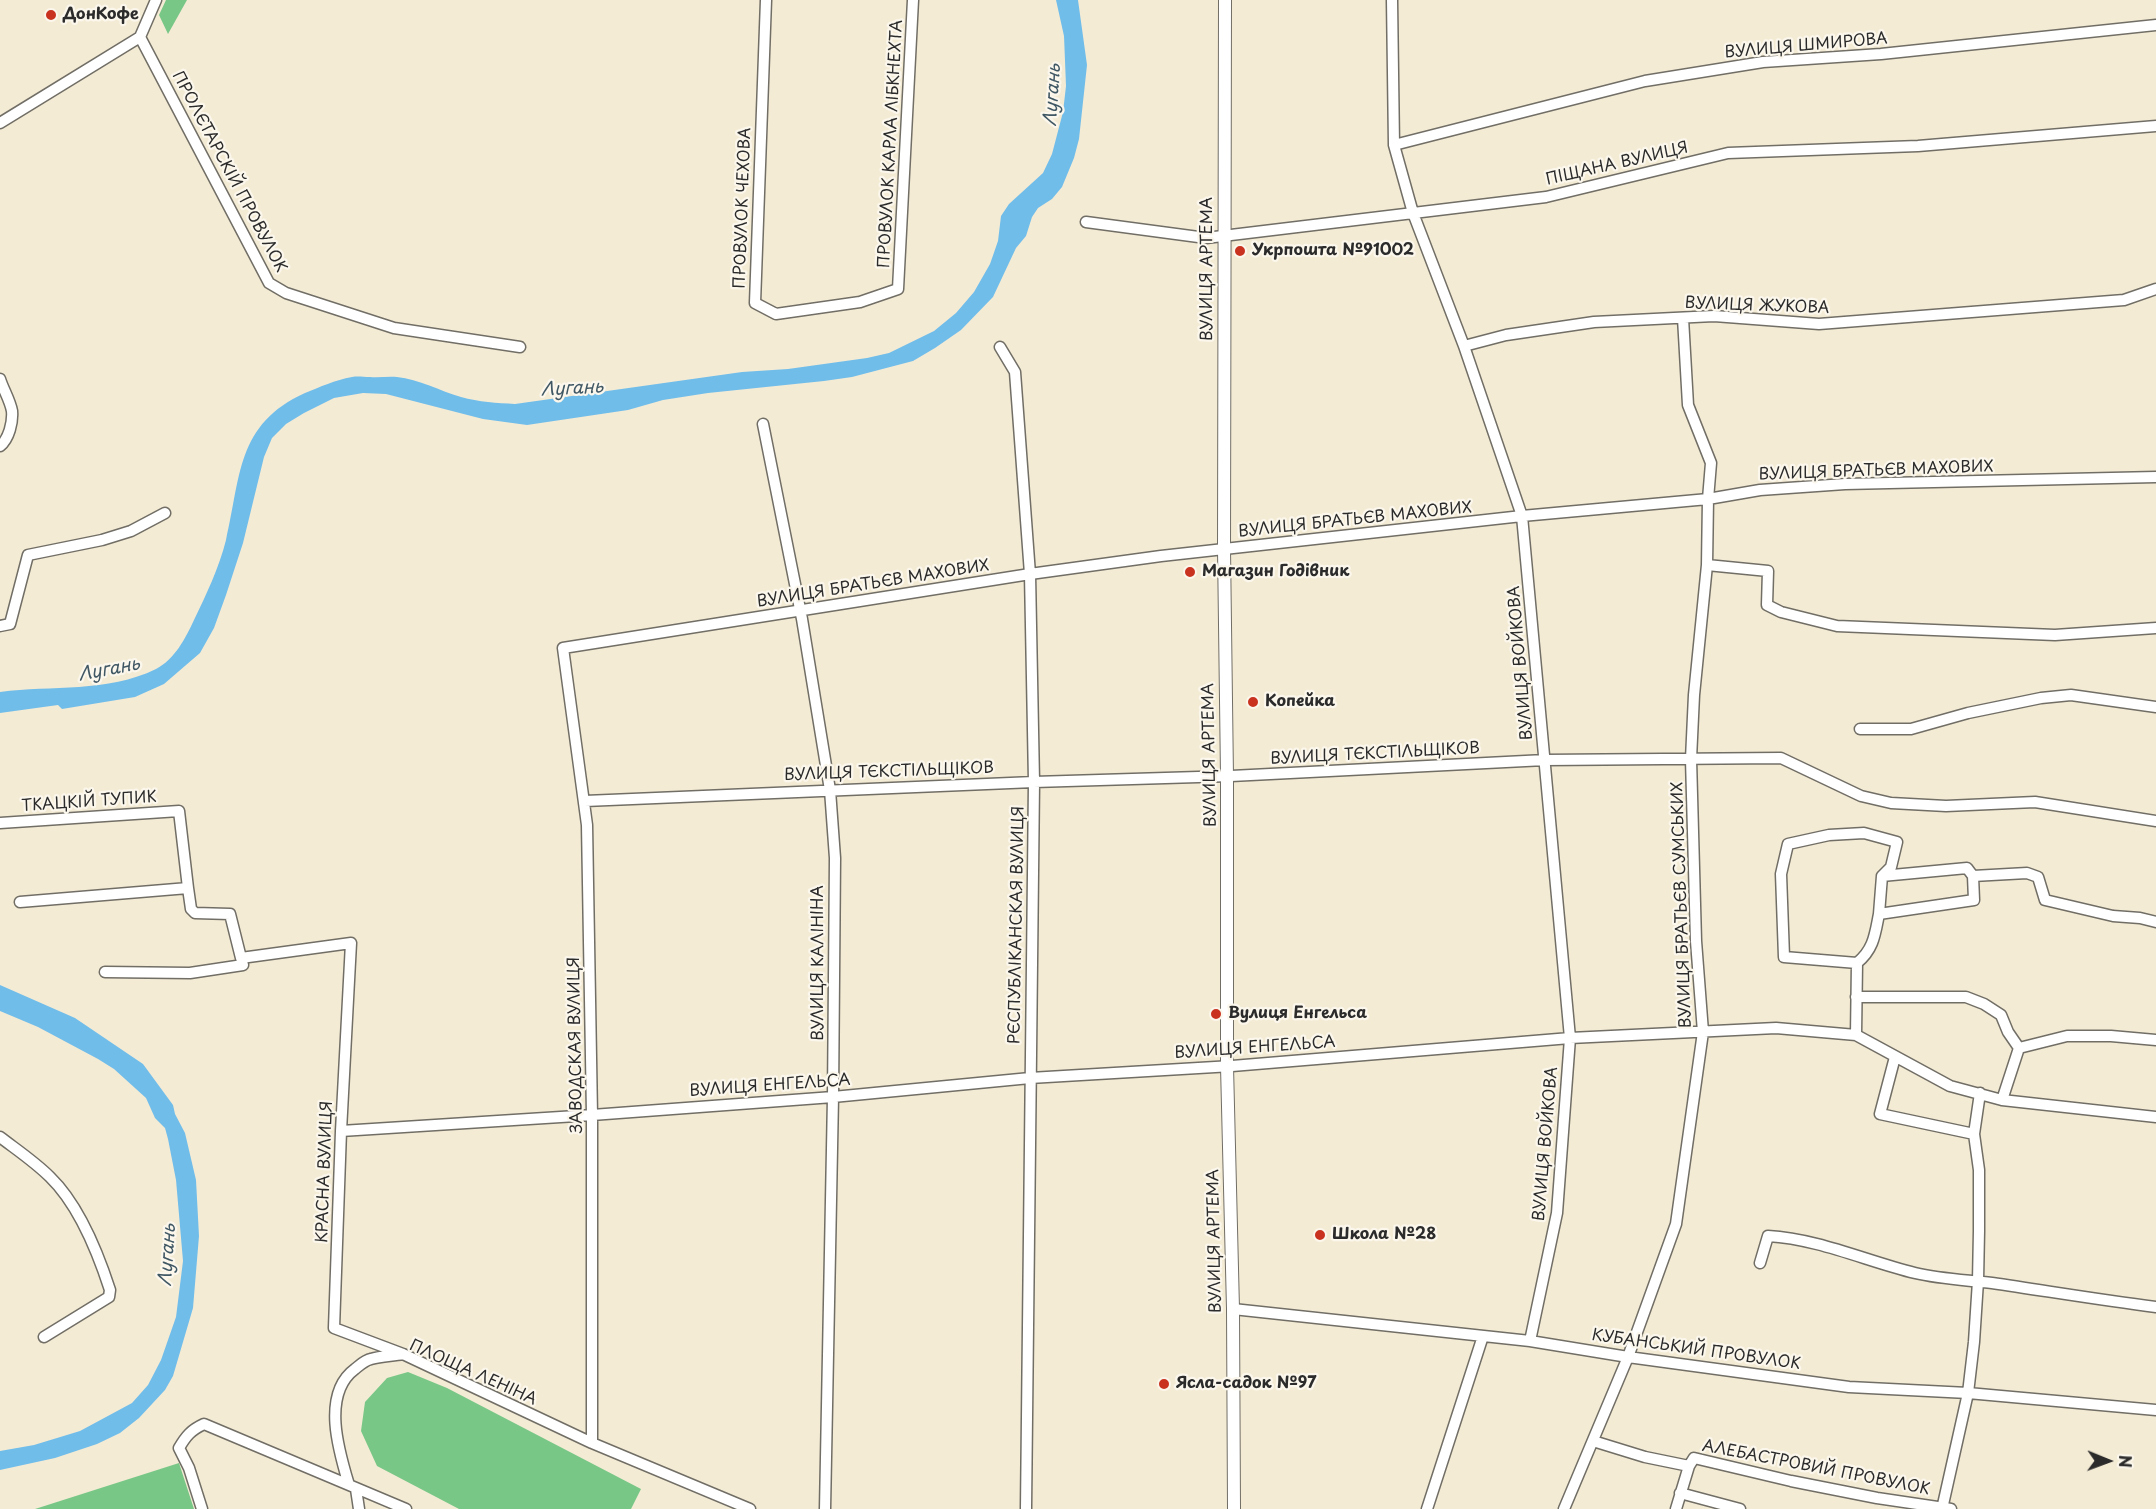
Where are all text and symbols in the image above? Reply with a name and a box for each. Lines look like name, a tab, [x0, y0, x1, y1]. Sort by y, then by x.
place label: ДонКофе	[63, 5, 139, 25]
marker: ДонКофе	[44, 8, 58, 22]
street label: ПРОВУЛОК КАРЛА ЛІБКНЕХТА	[875, 19, 907, 269]
street label: ВУЛИЦЯ ШМИРОВА	[1724, 29, 1888, 63]
water label: Лугань	[1040, 63, 1066, 127]
street label: ПРОЛЄТАРСКІЙ ПРОВУЛОК	[168, 68, 290, 276]
street label: ПРОВУЛОК ЧЕХОВА	[731, 127, 755, 289]
street label: ПІЩАНА ВУЛИЦЯ	[1544, 138, 1690, 190]
street label: ВУЛИЦЯ АРТЕМА	[1198, 197, 1218, 341]
place label: Укрпошта №91002	[1252, 241, 1414, 261]
marker: Укрпошта №91002	[1233, 244, 1247, 258]
street label: ВУЛИЦЯ ЖУКОВА	[1684, 294, 1830, 318]
water label: Лугань	[540, 377, 604, 401]
street label: ВУЛИЦЯ БРАТЬЄВ МАХОВИХ	[1758, 457, 1994, 485]
street label: ВУЛИЦЯ БРАТЬЄВ МАХОВИХ	[1237, 498, 1473, 542]
street label: ВУЛИЦЯ БРАТЬЄВ МАХОВИХ	[755, 556, 991, 612]
place label: Магазин Годівник	[1202, 562, 1349, 582]
marker: Магазин Годівник	[1183, 565, 1197, 579]
street label: ВУЛИЦЯ ВОЙКОВА	[1505, 585, 1537, 741]
water label: Лугань	[76, 653, 142, 687]
street label: ВУЛИЦЯ АРТЕМА	[1199, 683, 1221, 827]
place label: Копейка	[1265, 692, 1335, 712]
marker: Копейка	[1246, 695, 1260, 709]
street label: ВУЛИЦЯ ТЄКСТІЛЬЩІКОВ	[1270, 739, 1480, 769]
street label: ВУЛИЦЯ ТЄКСТІЛЬЩІКОВ	[784, 759, 994, 785]
street label: ВУЛИЦЯ БРАТЬЄВ СУМСЬКИХ	[1668, 782, 1696, 1028]
street label: ТКАЦКІЙ ТУПИК	[21, 788, 157, 816]
street label: РЄСПУБЛІКАНСКАЯ ВУЛИЦЯ	[1005, 806, 1029, 1044]
street label: ВУЛИЦЯ КАЛІНІНА	[809, 885, 829, 1041]
street label: ЗАВОДСКАЯ ВУЛИЦЯ	[565, 957, 587, 1133]
place label: Вулиця Енгельса	[1228, 1004, 1367, 1024]
marker: Вулиця Енгельса	[1209, 1007, 1223, 1021]
street label: ВУЛИЦЯ ЕНГЕЛЬСА	[1174, 1033, 1336, 1063]
street label: ВУЛИЦЯ ВОЙКОВА	[1530, 1066, 1562, 1222]
street label: ВУЛИЦЯ ЕНГЕЛЬСА	[689, 1071, 851, 1101]
street label: КРАСНА ВУЛИЦЯ	[313, 1101, 337, 1243]
street label: ВУЛИЦЯ АРТЕМА	[1204, 1169, 1226, 1313]
water label: Лугань	[155, 1223, 181, 1287]
place label: Школа №28	[1332, 1225, 1436, 1245]
marker: Школа №28	[1313, 1228, 1327, 1242]
street label: КУБАНСЬКИЙ ПРОВУЛОК	[1590, 1326, 1802, 1374]
street label: ПЛОЩА ЛЕНІНА	[406, 1336, 540, 1410]
place label: Ясла-садок №97	[1176, 1374, 1316, 1394]
marker: Ясла-садок №97	[1157, 1377, 1171, 1391]
north arrow	[2078, 1431, 2138, 1491]
street label: АЛЕБАСТРОВИЙ ПРОВУЛОК	[1701, 1436, 1931, 1500]
text: N	[2114, 1455, 2138, 1468]

